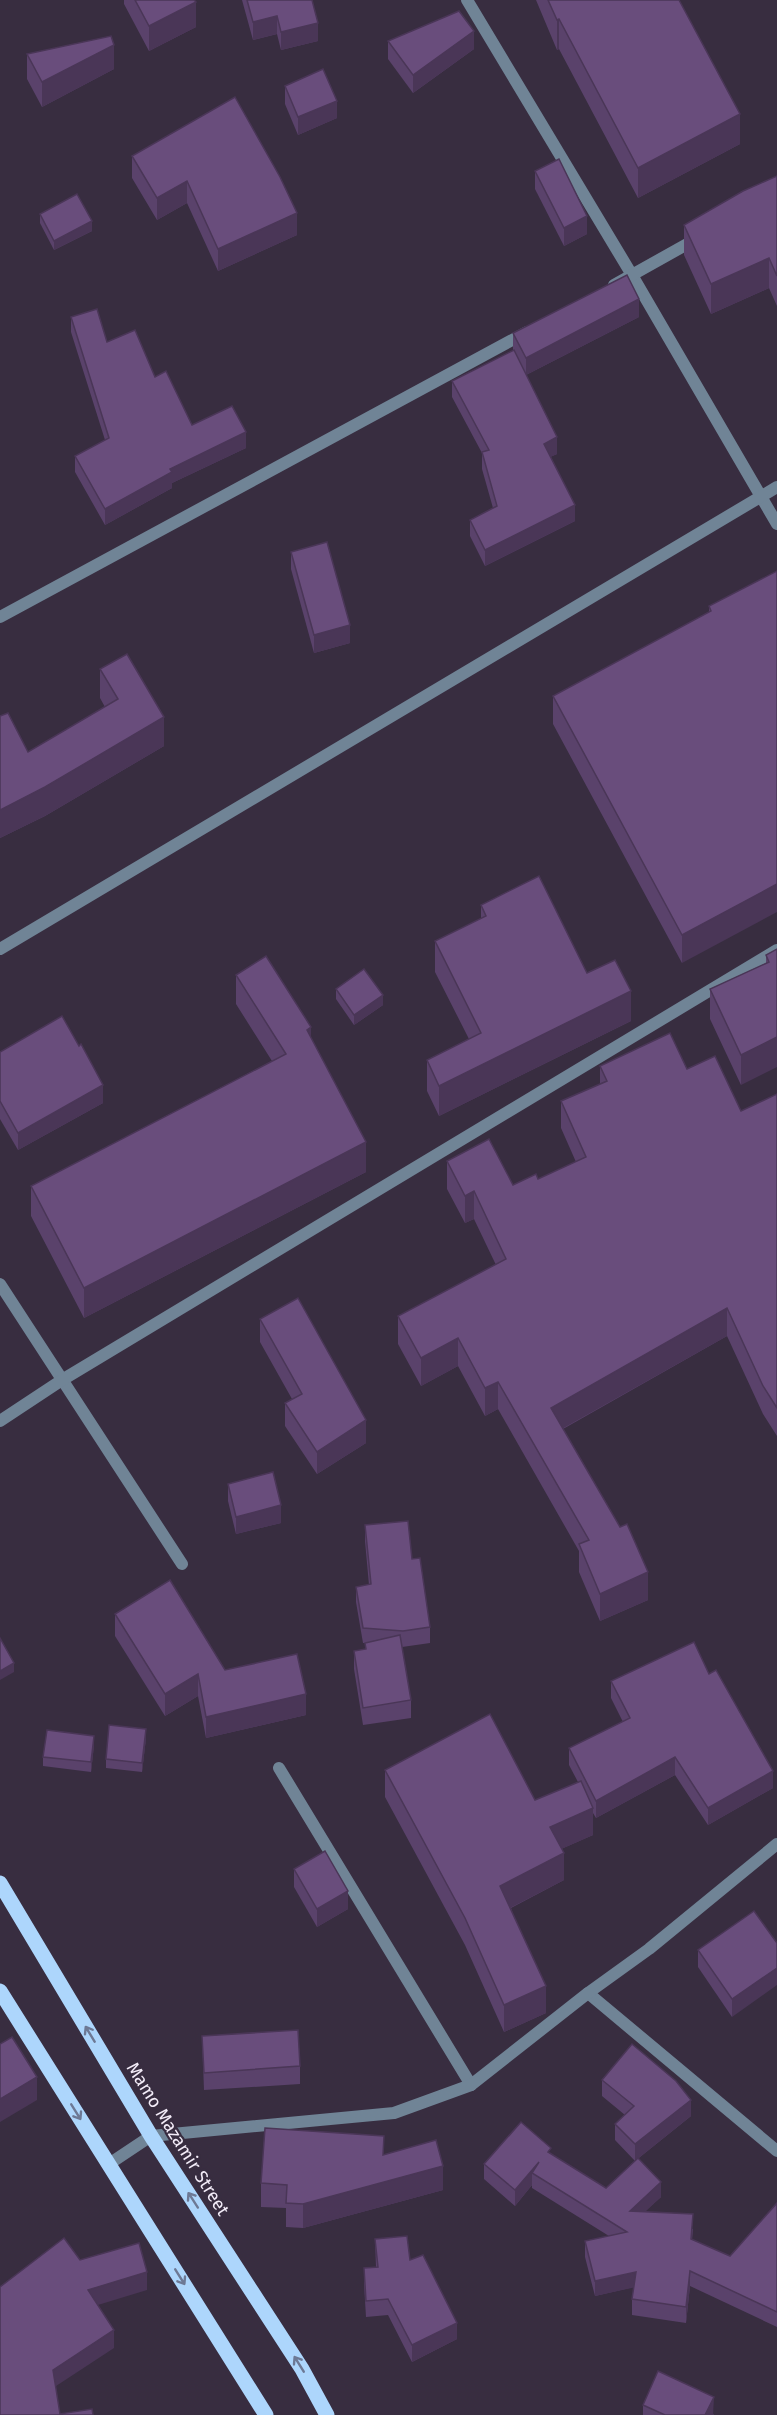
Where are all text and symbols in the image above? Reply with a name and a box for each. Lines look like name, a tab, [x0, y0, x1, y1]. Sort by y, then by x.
one-way arrow	[84, 2026, 96, 2043]
street label: Mamo Mazamir Street	[122, 2058, 234, 2220]
one-way arrow	[70, 2103, 82, 2120]
one-way arrow	[187, 2192, 199, 2209]
one-way arrow	[174, 2268, 186, 2285]
one-way arrow	[292, 2356, 304, 2373]

